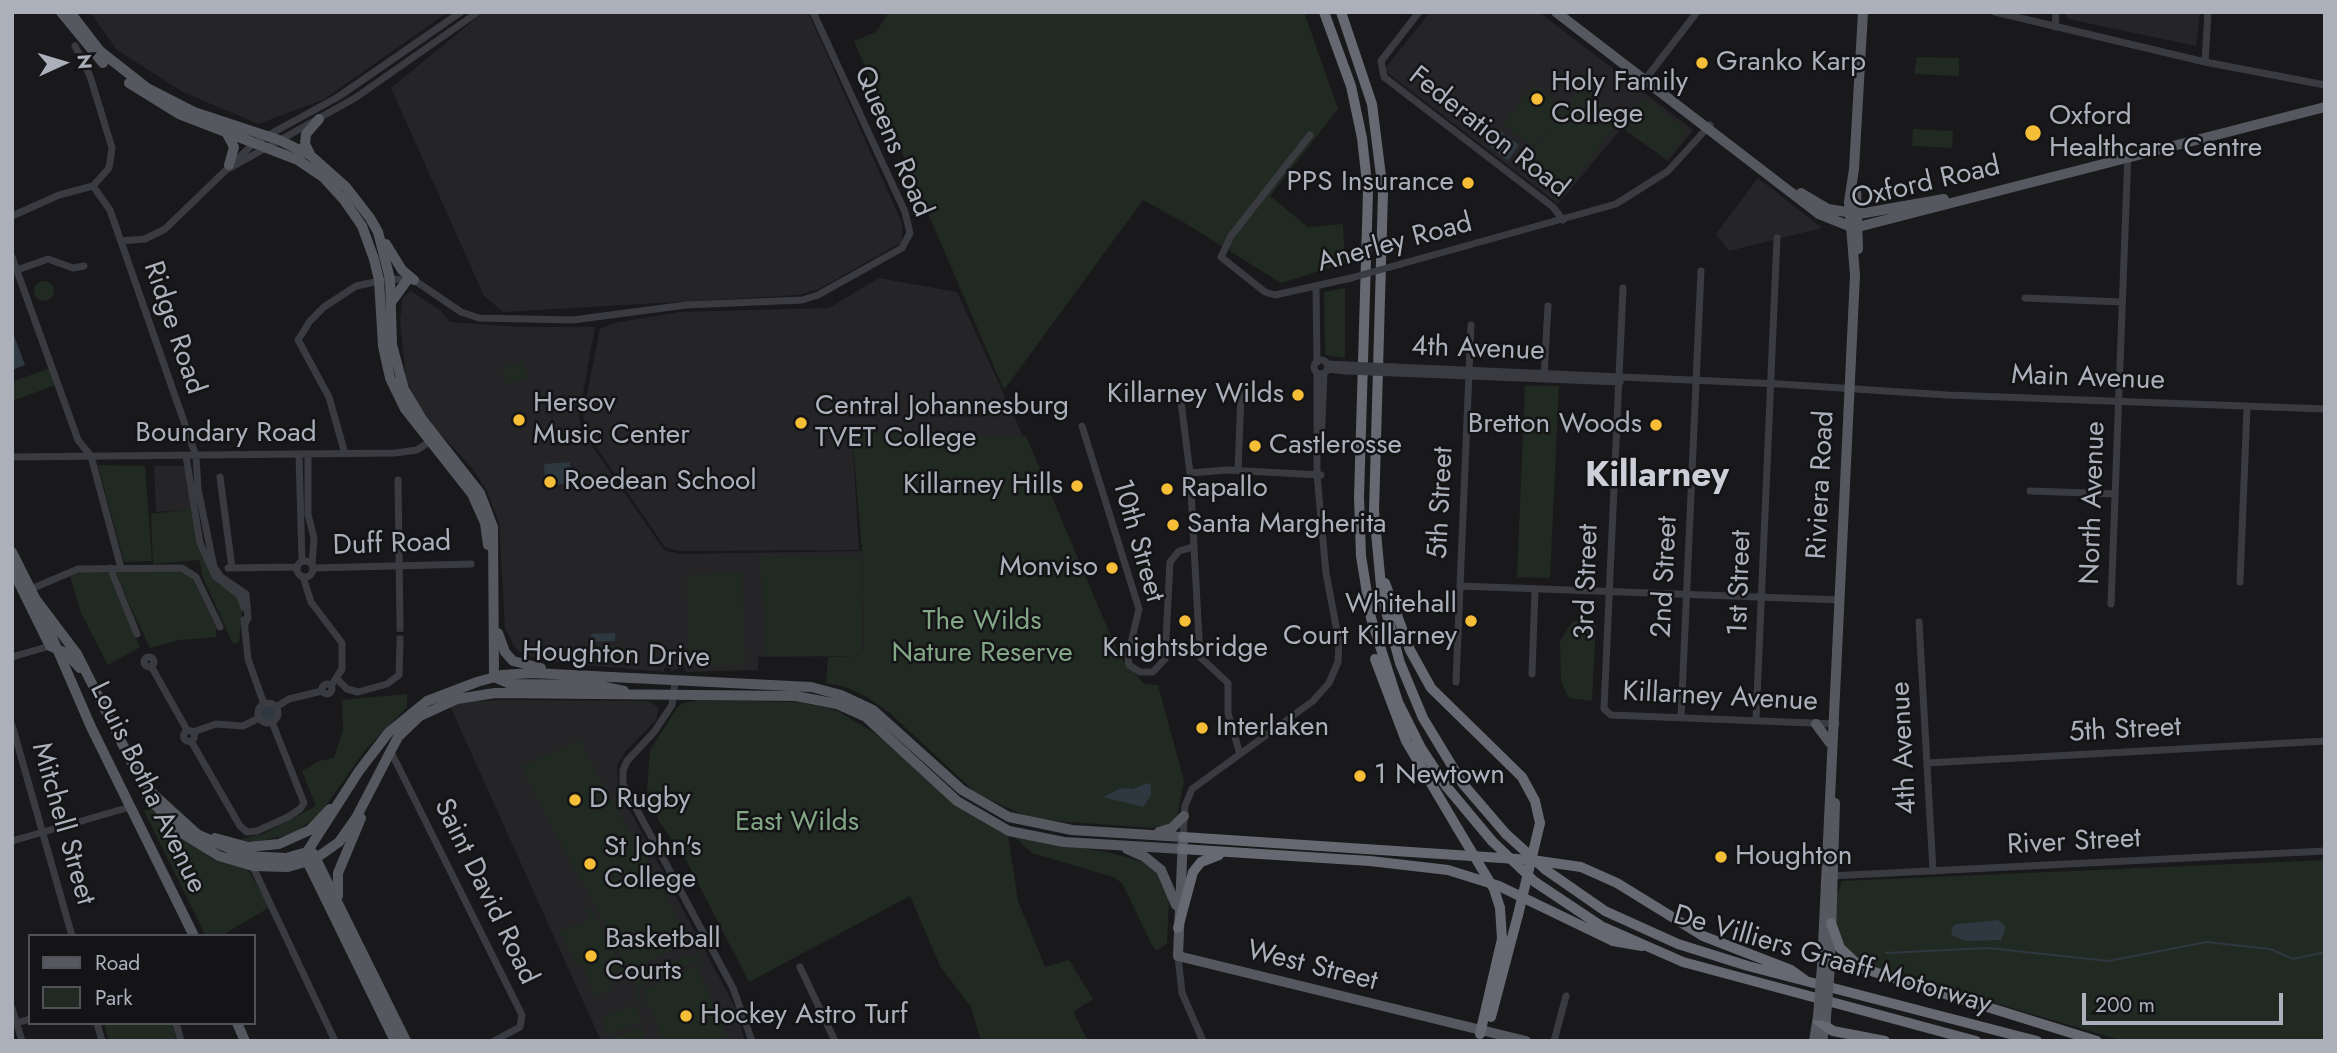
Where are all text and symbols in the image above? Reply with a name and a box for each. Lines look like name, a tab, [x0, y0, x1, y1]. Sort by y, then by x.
north arrow	[28, 28, 98, 98]
place label: Granko Karp	[1716, 46, 1866, 80]
text: N	[70, 53, 98, 70]
marker: Granko Karp	[1694, 55, 1710, 71]
street label: Federation Road	[1401, 60, 1575, 206]
street label: Queens Road	[845, 62, 939, 222]
place label: Holy Family College	[1551, 66, 1688, 132]
marker: Holy Family College	[1529, 91, 1545, 107]
place label: Oxford Healthcare Centre	[2049, 100, 2262, 166]
marker: Oxford Healthcare Centre	[2023, 123, 2043, 143]
street label: Oxford Road	[1848, 151, 2004, 217]
place label: PPS Insurance	[1286, 166, 1454, 200]
marker: PPS Insurance	[1460, 175, 1476, 191]
street label: Anerley Road	[1314, 207, 1476, 281]
street label: Ridge Road	[135, 257, 211, 399]
street label: 4th Avenue	[1411, 331, 1545, 369]
street label: Main Avenue	[2011, 360, 2165, 398]
place label: Killarney Wilds	[1107, 378, 1284, 412]
place label: Hersov Music Center	[533, 387, 690, 453]
marker: Killarney Wilds	[1290, 387, 1306, 403]
place label: Central Johannesburg TVET College	[815, 390, 1069, 456]
place label: Bretton Woods	[1468, 408, 1642, 442]
street label: Riviera Road	[1801, 410, 1843, 560]
marker: Hersov Music Center	[511, 412, 527, 428]
marker: Central Johannesburg TVET College	[793, 415, 809, 431]
street label: Boundary Road	[135, 417, 317, 451]
marker: Bretton Woods	[1648, 417, 1664, 433]
street label: North Avenue	[2074, 421, 2114, 585]
place label: Castlerosse	[1269, 429, 1402, 463]
marker: Castlerosse	[1247, 438, 1263, 454]
street label: 5th Street	[1422, 446, 1462, 560]
district label: Killarney	[1585, 457, 1729, 499]
place label: Roedean School	[564, 465, 757, 499]
place label: Killarney Hills	[903, 469, 1063, 503]
place label: Rapallo	[1181, 472, 1268, 506]
marker: Roedean School	[542, 474, 558, 490]
street label: 10th Street	[1103, 476, 1171, 606]
marker: Killarney Hills	[1069, 478, 1085, 494]
marker: Rapallo	[1159, 481, 1175, 497]
place label: Santa Margherita	[1187, 508, 1387, 542]
street label: 2nd Street	[1646, 515, 1686, 639]
marker: Santa Margherita	[1165, 517, 1181, 533]
street label: 3rd Street	[1569, 523, 1607, 641]
street label: Duff Road	[332, 526, 452, 564]
street label: 1st Street	[1722, 530, 1760, 636]
place label: Monviso	[999, 551, 1098, 585]
marker: Monviso	[1104, 560, 1120, 576]
place label: Whitehall Court Killarney	[1283, 588, 1457, 654]
park label: The Wilds Nature Reserve	[891, 605, 1073, 671]
marker: Knightsbridge	[1177, 613, 1193, 629]
marker: Whitehall Court Killarney	[1463, 613, 1479, 629]
place label: Knightsbridge	[1102, 632, 1268, 666]
street label: Houghton Drive	[521, 636, 711, 676]
street label: Killarney Avenue	[1621, 676, 1819, 720]
street label: Louis Botha Avenue	[81, 677, 213, 899]
street label: 4th Avenue	[1885, 681, 1925, 815]
place label: Interlaken	[1216, 711, 1329, 745]
street label: 5th Street	[2068, 711, 2182, 751]
marker: Interlaken	[1194, 720, 1210, 736]
street label: Mitchell Street	[23, 739, 101, 909]
place label: 1 Newtown	[1374, 759, 1505, 793]
marker: 1 Newtown	[1352, 768, 1368, 784]
place label: D Rugby	[589, 783, 691, 817]
marker: D Rugby	[567, 792, 583, 808]
street label: Saint David Road	[425, 794, 545, 990]
park label: East Wilds	[735, 806, 859, 840]
street label: River Street	[2006, 823, 2142, 863]
place label: St John's College	[604, 831, 701, 897]
place label: Houghton	[1735, 840, 1852, 874]
marker: Houghton	[1713, 849, 1729, 865]
marker: St John's College	[582, 856, 598, 872]
street label: De Villiers Graaff Motorway	[1669, 899, 1995, 1023]
place label: Basketball Courts	[605, 923, 721, 989]
legend	[28, 934, 256, 1025]
street label: West Street	[1243, 935, 1381, 999]
text: Road	[95, 948, 140, 978]
marker: Basketball Courts	[583, 948, 599, 964]
scale bar	[2085, 979, 2286, 1023]
text: Park	[95, 983, 132, 1013]
text: 200 m	[2095, 990, 2155, 1020]
place label: Hockey Astro Turf	[700, 999, 908, 1033]
marker: Hockey Astro Turf	[678, 1008, 694, 1024]

